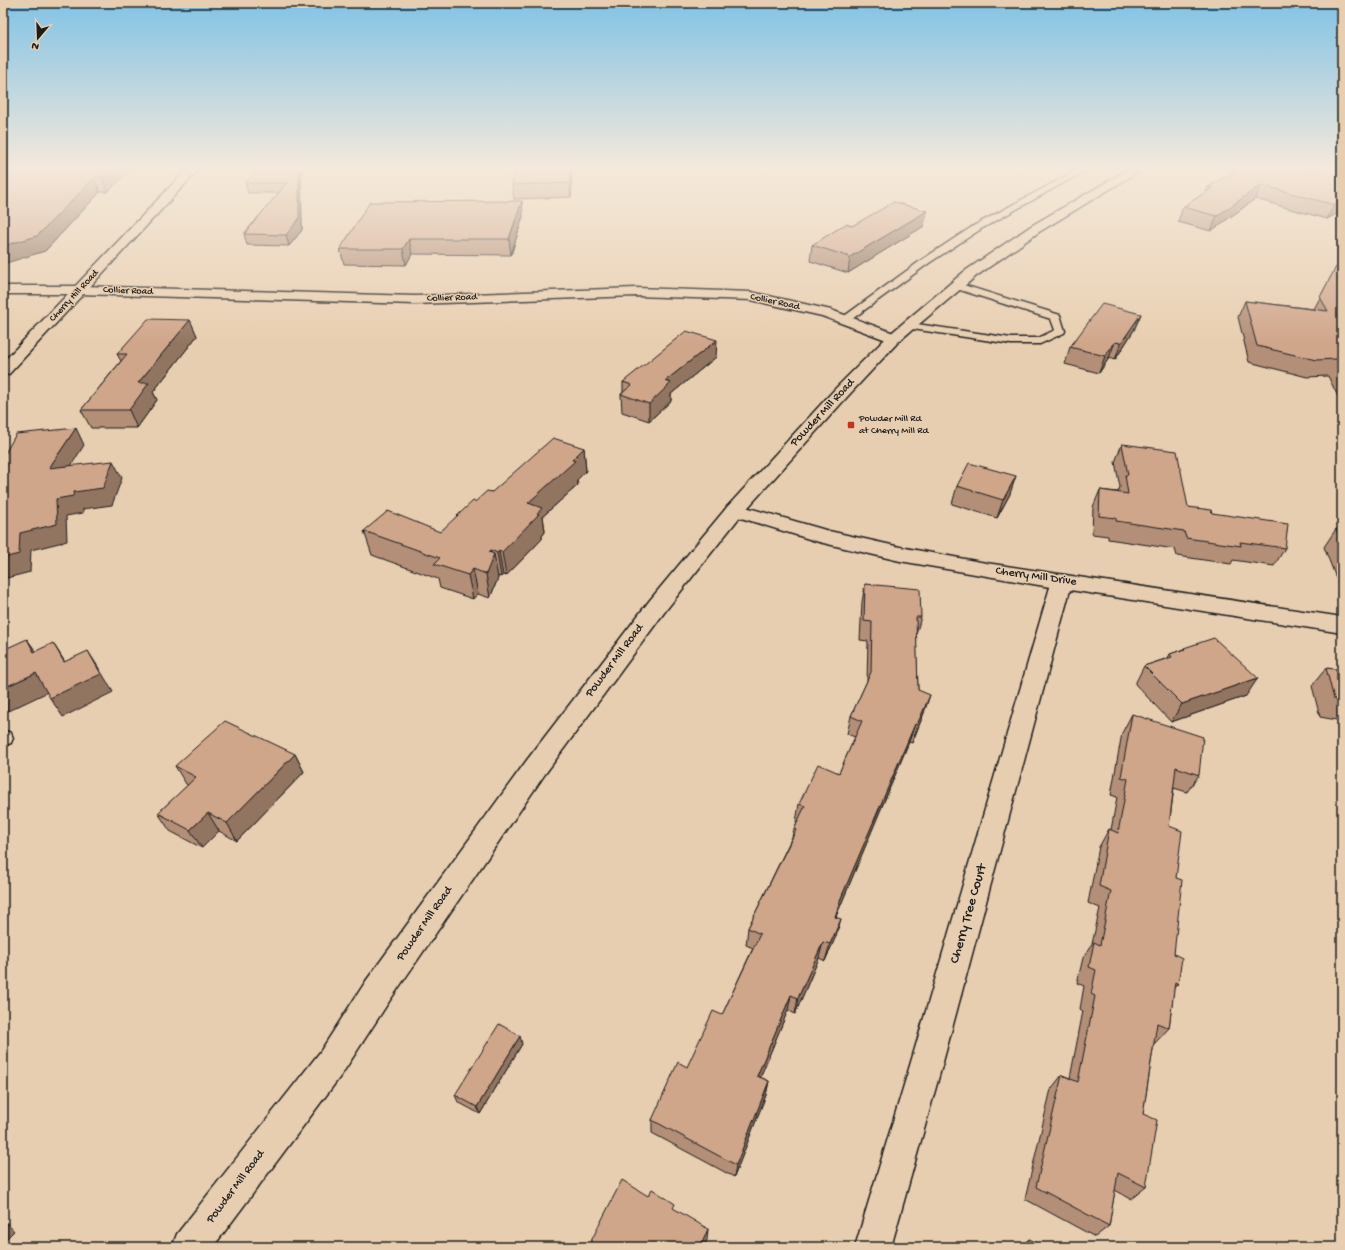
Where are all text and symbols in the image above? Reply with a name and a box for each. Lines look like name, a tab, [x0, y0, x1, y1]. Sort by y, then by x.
north arrow	[18, 18, 58, 58]
text: N	[30, 39, 41, 52]
street label: Cherry Hill Road	[47, 267, 102, 325]
street label: Collier Road	[103, 284, 154, 298]
street label: Collier Road	[427, 291, 478, 305]
street label: Collier Road	[749, 291, 802, 313]
street label: Powder Mill Road	[787, 375, 859, 451]
place label: Powder Mill Rd at Cherry Mill Rd	[858, 413, 929, 437]
marker: Powder Mill Rd at Cherry Mill Rd	[846, 420, 856, 430]
street label: Cherry Mill Drive	[995, 564, 1078, 590]
street label: Powder Mill Road	[582, 621, 648, 701]
street label: Cherry Tree Court	[947, 861, 992, 966]
street label: Powder Mill Road	[394, 883, 456, 965]
street label: Powder Mill Road	[203, 1147, 269, 1227]

